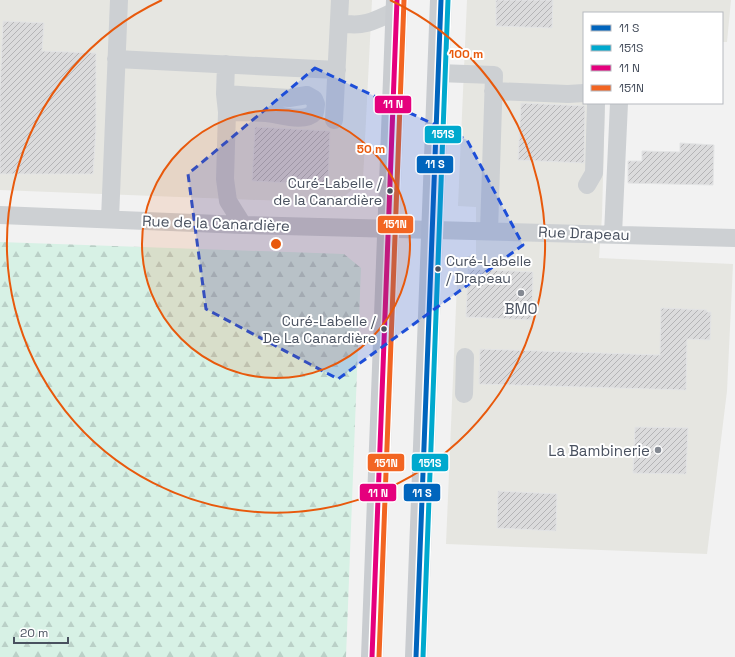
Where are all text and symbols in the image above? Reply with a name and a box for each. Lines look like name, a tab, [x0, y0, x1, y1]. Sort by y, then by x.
legend	[583, 12, 723, 104]
text: 11 S	[619, 20, 639, 36]
text: 151S	[619, 40, 643, 56]
text: 100 m	[449, 46, 483, 62]
text: 11 N	[619, 60, 640, 76]
text: 151N	[619, 80, 644, 96]
line badge: 11 N	[374, 95, 412, 114]
text: 11 N	[383, 97, 403, 111]
line badge: 151S	[424, 125, 462, 144]
text: 151S	[431, 127, 455, 141]
text: 50 m	[357, 141, 385, 157]
line badge: 11 S	[416, 155, 454, 174]
text: 11 S	[425, 157, 445, 171]
place label: Curé-Labelle / de la Canardière	[273, 174, 383, 209]
marker: Curé-Labelle / de la Canardière	[385, 186, 395, 196]
street label: Rue de la Canardière	[142, 211, 290, 235]
line badge: 151N	[377, 215, 414, 234]
text: 151N	[383, 217, 407, 231]
street label: Rue Drapeau	[538, 222, 630, 244]
centre of rings	[269, 237, 283, 251]
place label: Curé-Labelle / Drapeau	[446, 252, 531, 287]
marker: Curé-Labelle / Drapeau	[433, 264, 443, 274]
marker: BMO	[516, 288, 526, 298]
place label: BMO	[505, 299, 537, 318]
place label: Curé-Labelle / De La Canardière	[263, 312, 377, 347]
marker: Curé-Labelle / De La Canardière	[379, 324, 389, 334]
place label: La Bambinerie	[548, 441, 650, 460]
marker: La Bambinerie	[653, 445, 663, 455]
line badge: 151N	[367, 453, 405, 472]
line badge: 151S	[411, 453, 449, 472]
text: 151N	[374, 456, 398, 470]
text: 151S	[418, 456, 442, 470]
line badge: 11 N	[359, 483, 397, 502]
line badge: 11 S	[403, 483, 441, 502]
text: 11 N	[368, 486, 388, 500]
text: 11 S	[412, 486, 432, 500]
scale bar	[14, 619, 68, 645]
text: 20 m	[20, 625, 48, 641]

